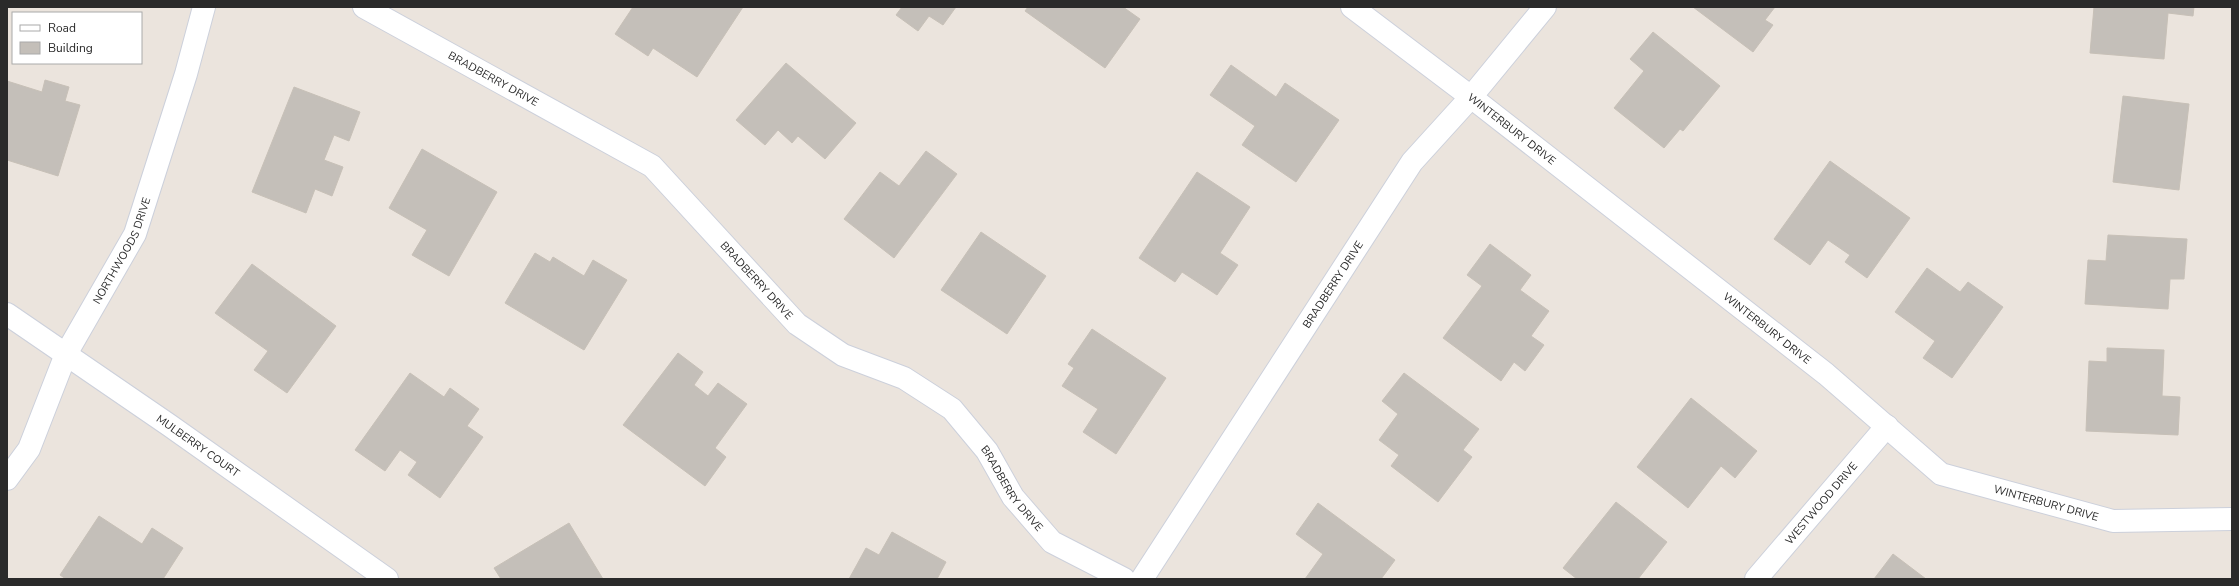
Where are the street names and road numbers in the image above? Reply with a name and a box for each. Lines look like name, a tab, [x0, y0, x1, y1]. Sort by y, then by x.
street label: BRADBERRY DRIVE	[446, 48, 541, 110]
street label: WINTERBURY DRIVE	[1465, 90, 1559, 168]
street label: NORTHWOODS DRIVE	[89, 195, 154, 307]
street label: BRADBERRY DRIVE	[717, 238, 797, 323]
street label: BRADBERRY DRIVE	[1299, 238, 1367, 331]
street label: WINTERBURY DRIVE	[1720, 289, 1814, 367]
street label: MULBERRY COURT	[153, 411, 243, 480]
street label: BRADBERRY DRIVE	[978, 442, 1047, 534]
street label: WESTWOOD DRIVE	[1782, 459, 1861, 547]
street label: WINTERBURY DRIVE	[1992, 481, 2100, 524]

